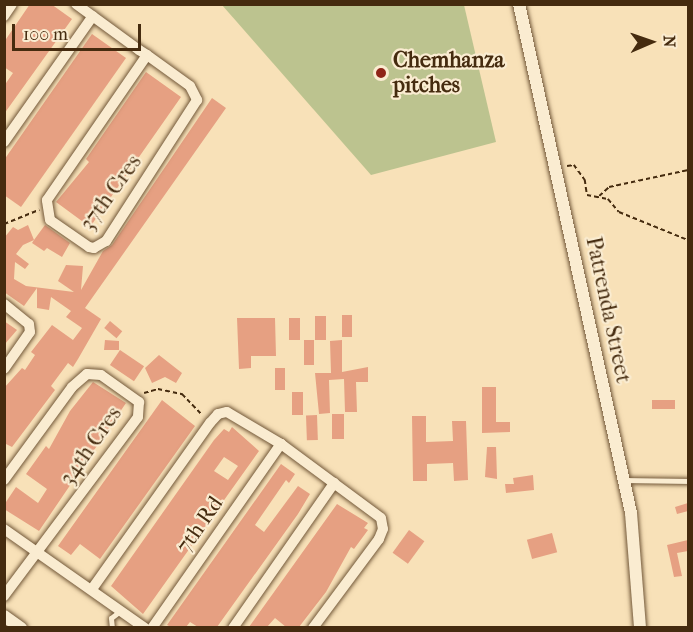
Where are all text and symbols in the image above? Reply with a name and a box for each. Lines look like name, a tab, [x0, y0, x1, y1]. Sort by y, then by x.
scale bar	[15, 12, 144, 50]
north arrow	[621, 12, 681, 72]
text: 100 m	[23, 24, 68, 45]
text: N	[660, 35, 679, 48]
place label: Chemhanza pitches	[393, 47, 504, 98]
marker: Chemhanza pitches	[374, 66, 388, 80]
street label: 37th Cres	[75, 150, 147, 236]
street label: Patrenda Street	[580, 234, 636, 386]
street label: 34th Cres	[54, 402, 128, 490]
street label: 7th Rd	[171, 492, 229, 558]

